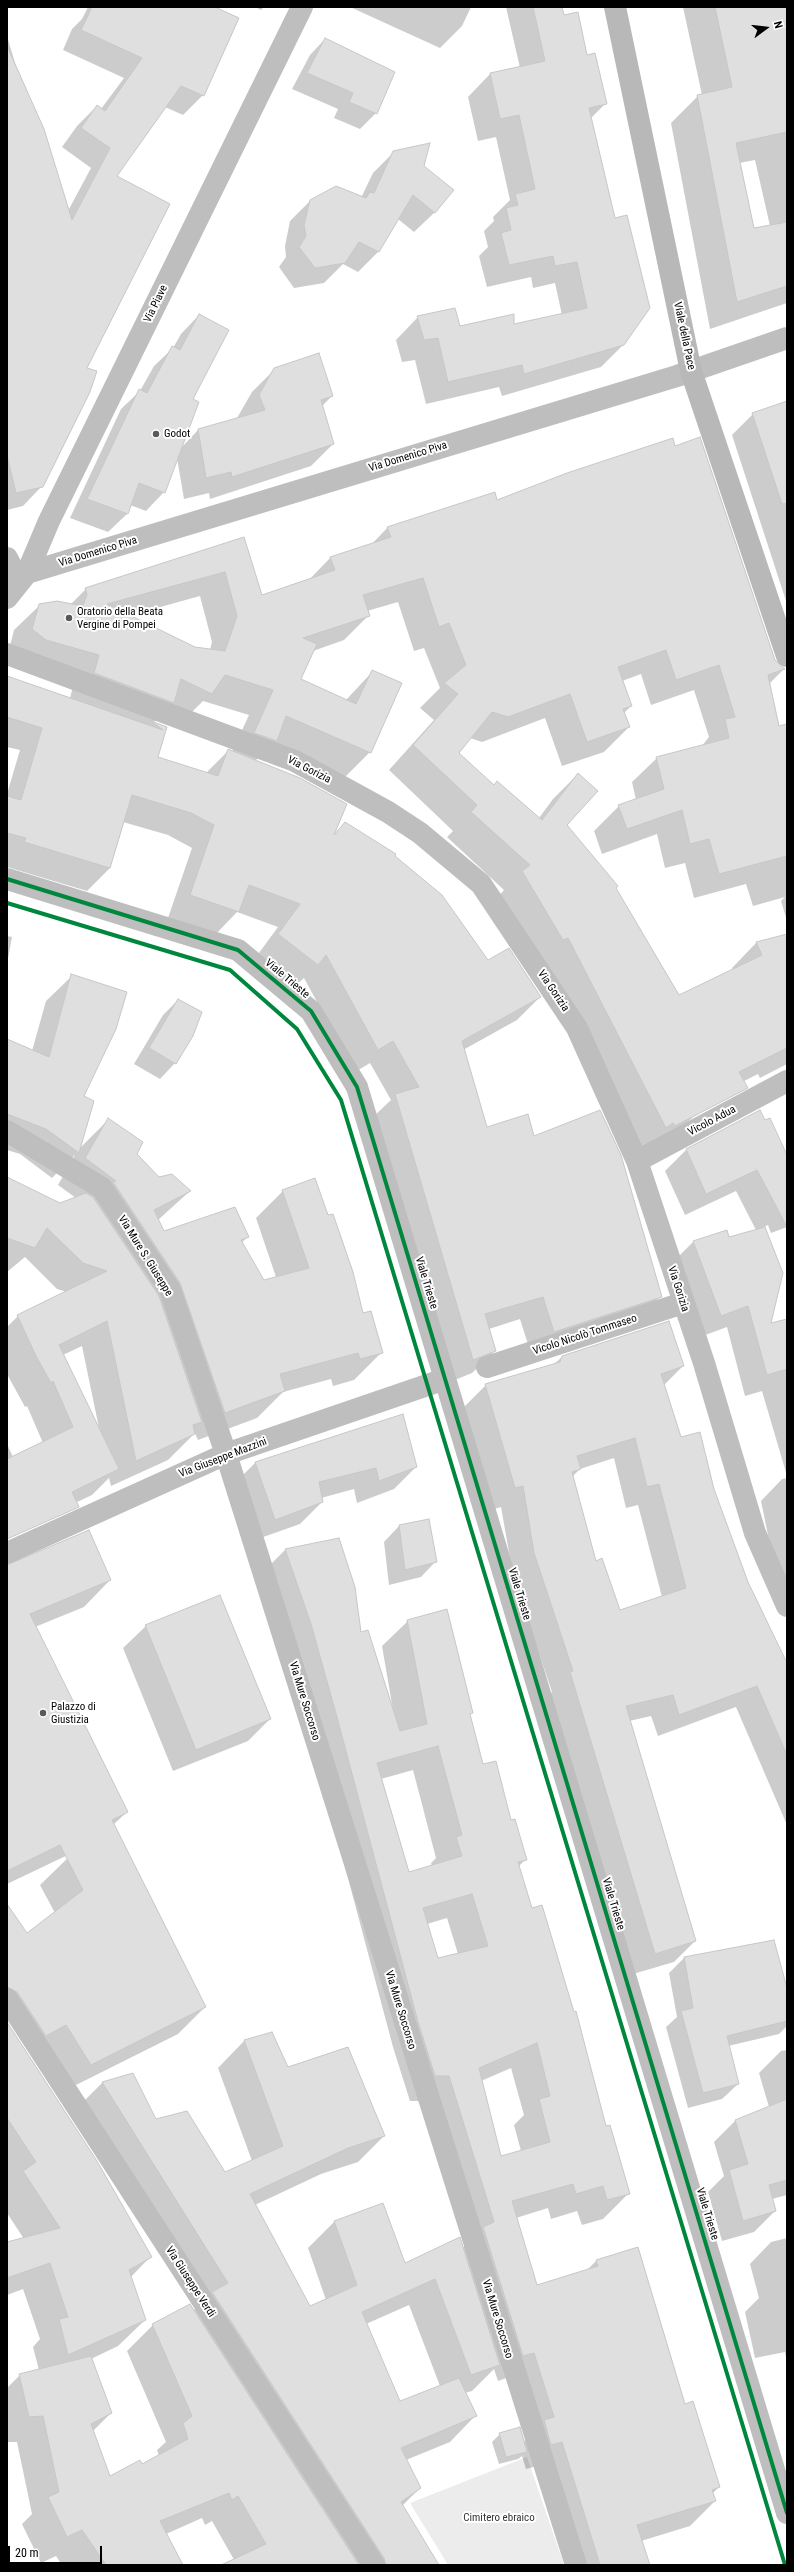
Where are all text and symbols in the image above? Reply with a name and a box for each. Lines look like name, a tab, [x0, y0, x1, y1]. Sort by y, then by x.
north arrow	[746, 8, 786, 48]
text: N	[771, 20, 785, 30]
street label: Via Piave	[141, 283, 171, 325]
street label: Viale della Pace	[670, 301, 698, 371]
place label: Godot	[164, 427, 190, 441]
marker: Godot	[151, 429, 161, 439]
street label: Via Domenico Piva	[367, 439, 449, 475]
street label: Via Domenico Piva	[57, 534, 139, 570]
place label: Oratorio della Beata Vergine di Pompei	[77, 605, 163, 631]
marker: Oratorio della Beata Vergine di Pompei	[64, 613, 74, 623]
street label: Via Gorizia	[285, 753, 333, 787]
street label: Viale Trieste	[262, 957, 312, 1001]
street label: Via Gorizia	[534, 968, 572, 1014]
street label: Vicolo Adua	[686, 1103, 738, 1139]
street label: Via Mure S. Giuseppe	[115, 1213, 175, 1299]
street label: Viale Trieste	[412, 1255, 440, 1311]
street label: Via Gorizia	[664, 1265, 692, 1313]
street label: Vicolo Nicolò Tommaseo	[531, 1312, 639, 1358]
street label: Via Giuseppe Mazzini	[177, 1435, 269, 1481]
street label: Viale Trieste	[505, 1566, 533, 1622]
street label: Via Mure Soccorso	[286, 1660, 322, 1742]
place label: Palazzo di Giustizia	[51, 1700, 96, 1726]
marker: Palazzo di Giustizia	[38, 1708, 48, 1718]
street label: Viale Trieste	[599, 1876, 627, 1932]
street label: Via Mure Soccorso	[382, 1969, 418, 2051]
street label: Viale Trieste	[693, 2186, 721, 2242]
street label: Via Giuseppe Verdi	[162, 2244, 218, 2320]
street label: Via Mure Soccorso	[479, 2278, 515, 2360]
park label: Cimitero ebraico	[463, 2511, 535, 2525]
scale bar	[10, 2538, 104, 2564]
text: 20 m	[15, 2546, 39, 2560]

